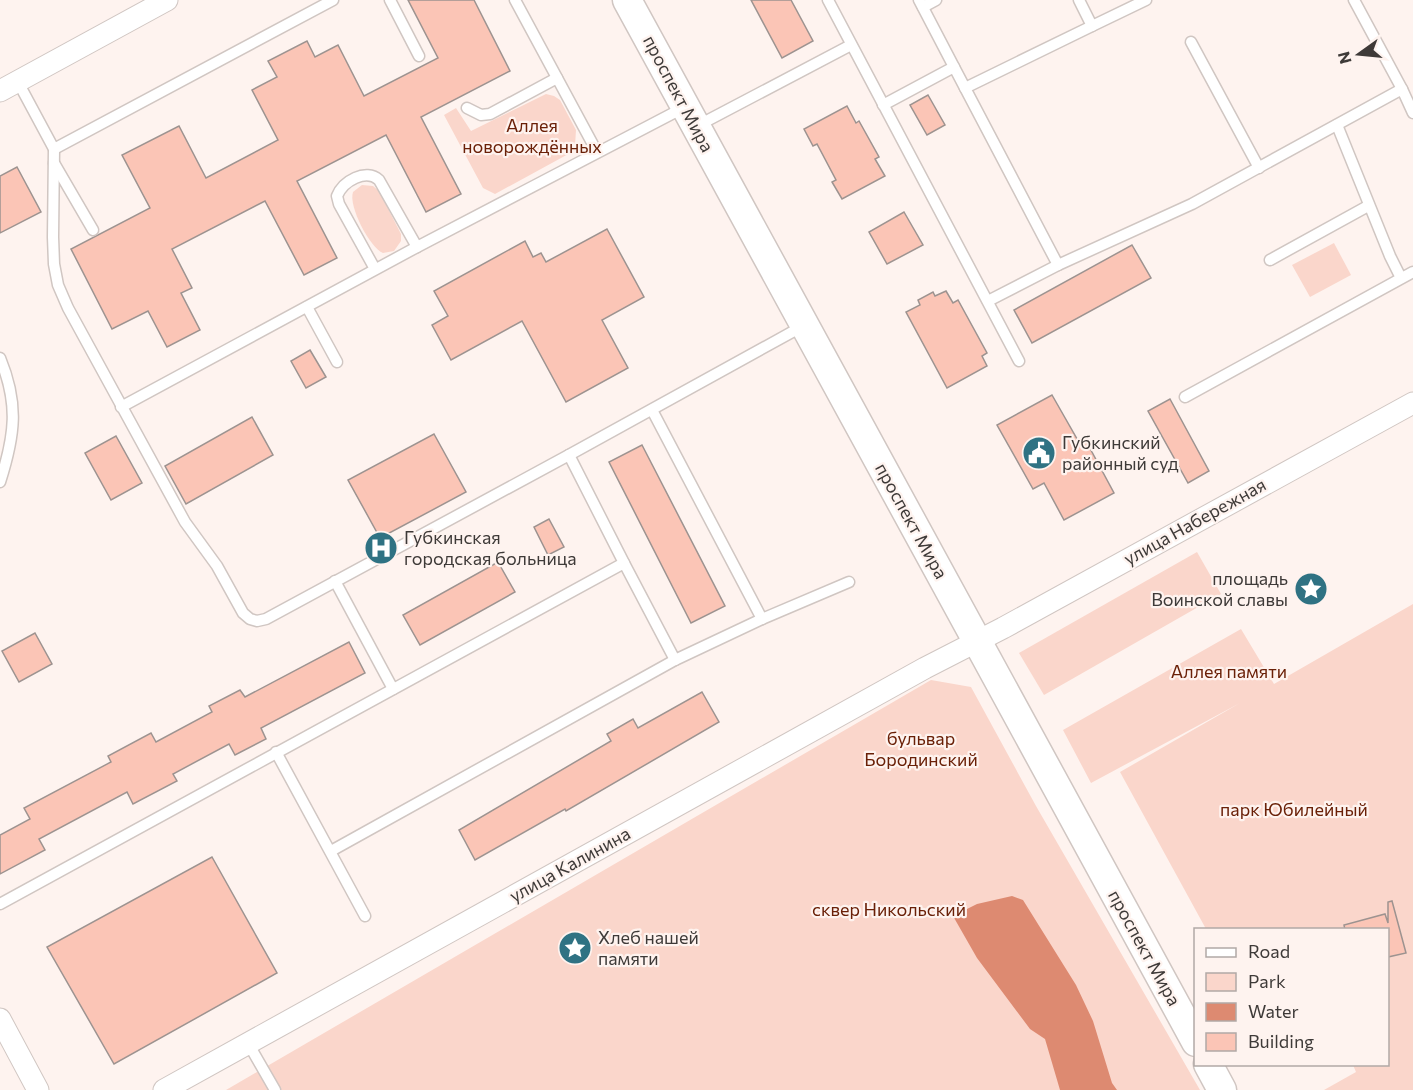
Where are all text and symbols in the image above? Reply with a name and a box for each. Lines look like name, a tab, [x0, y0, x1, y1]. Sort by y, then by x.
north arrow	[1329, 24, 1389, 84]
street label: проспект Мира	[639, 31, 719, 156]
text: N	[1333, 50, 1355, 66]
park label: Аллея новорождённых	[462, 114, 602, 157]
place label: Губкинский районный суд	[1062, 431, 1179, 474]
public building icon: Губкинский районный суд	[1021, 435, 1057, 471]
street label: проспект Мира	[871, 459, 953, 582]
street label: улица Набережная	[1120, 473, 1269, 569]
place label: Губкинская городская больница	[404, 526, 577, 569]
hospital icon: Губкинская городская больница	[363, 530, 399, 566]
place label: площадь Воинской славы	[1151, 567, 1288, 610]
place icon: площадь Воинской славы	[1293, 571, 1329, 607]
park label: Аллея памяти	[1171, 660, 1287, 682]
park label: бульвар Бородинский	[864, 727, 978, 770]
park label: парк Юбилейный	[1220, 798, 1368, 820]
street label: улица Калинина	[505, 822, 634, 906]
street label: проспект Мира	[1104, 886, 1186, 1009]
park label: сквер Никольский	[812, 898, 966, 920]
place label: Хлеб нашей памяти	[598, 926, 699, 969]
legend	[1194, 928, 1389, 1066]
place icon: Хлеб нашей памяти	[557, 930, 593, 966]
text: Road	[1248, 940, 1290, 962]
text: Park	[1248, 970, 1286, 992]
text: Water	[1248, 1000, 1299, 1022]
text: Building	[1248, 1030, 1314, 1052]

